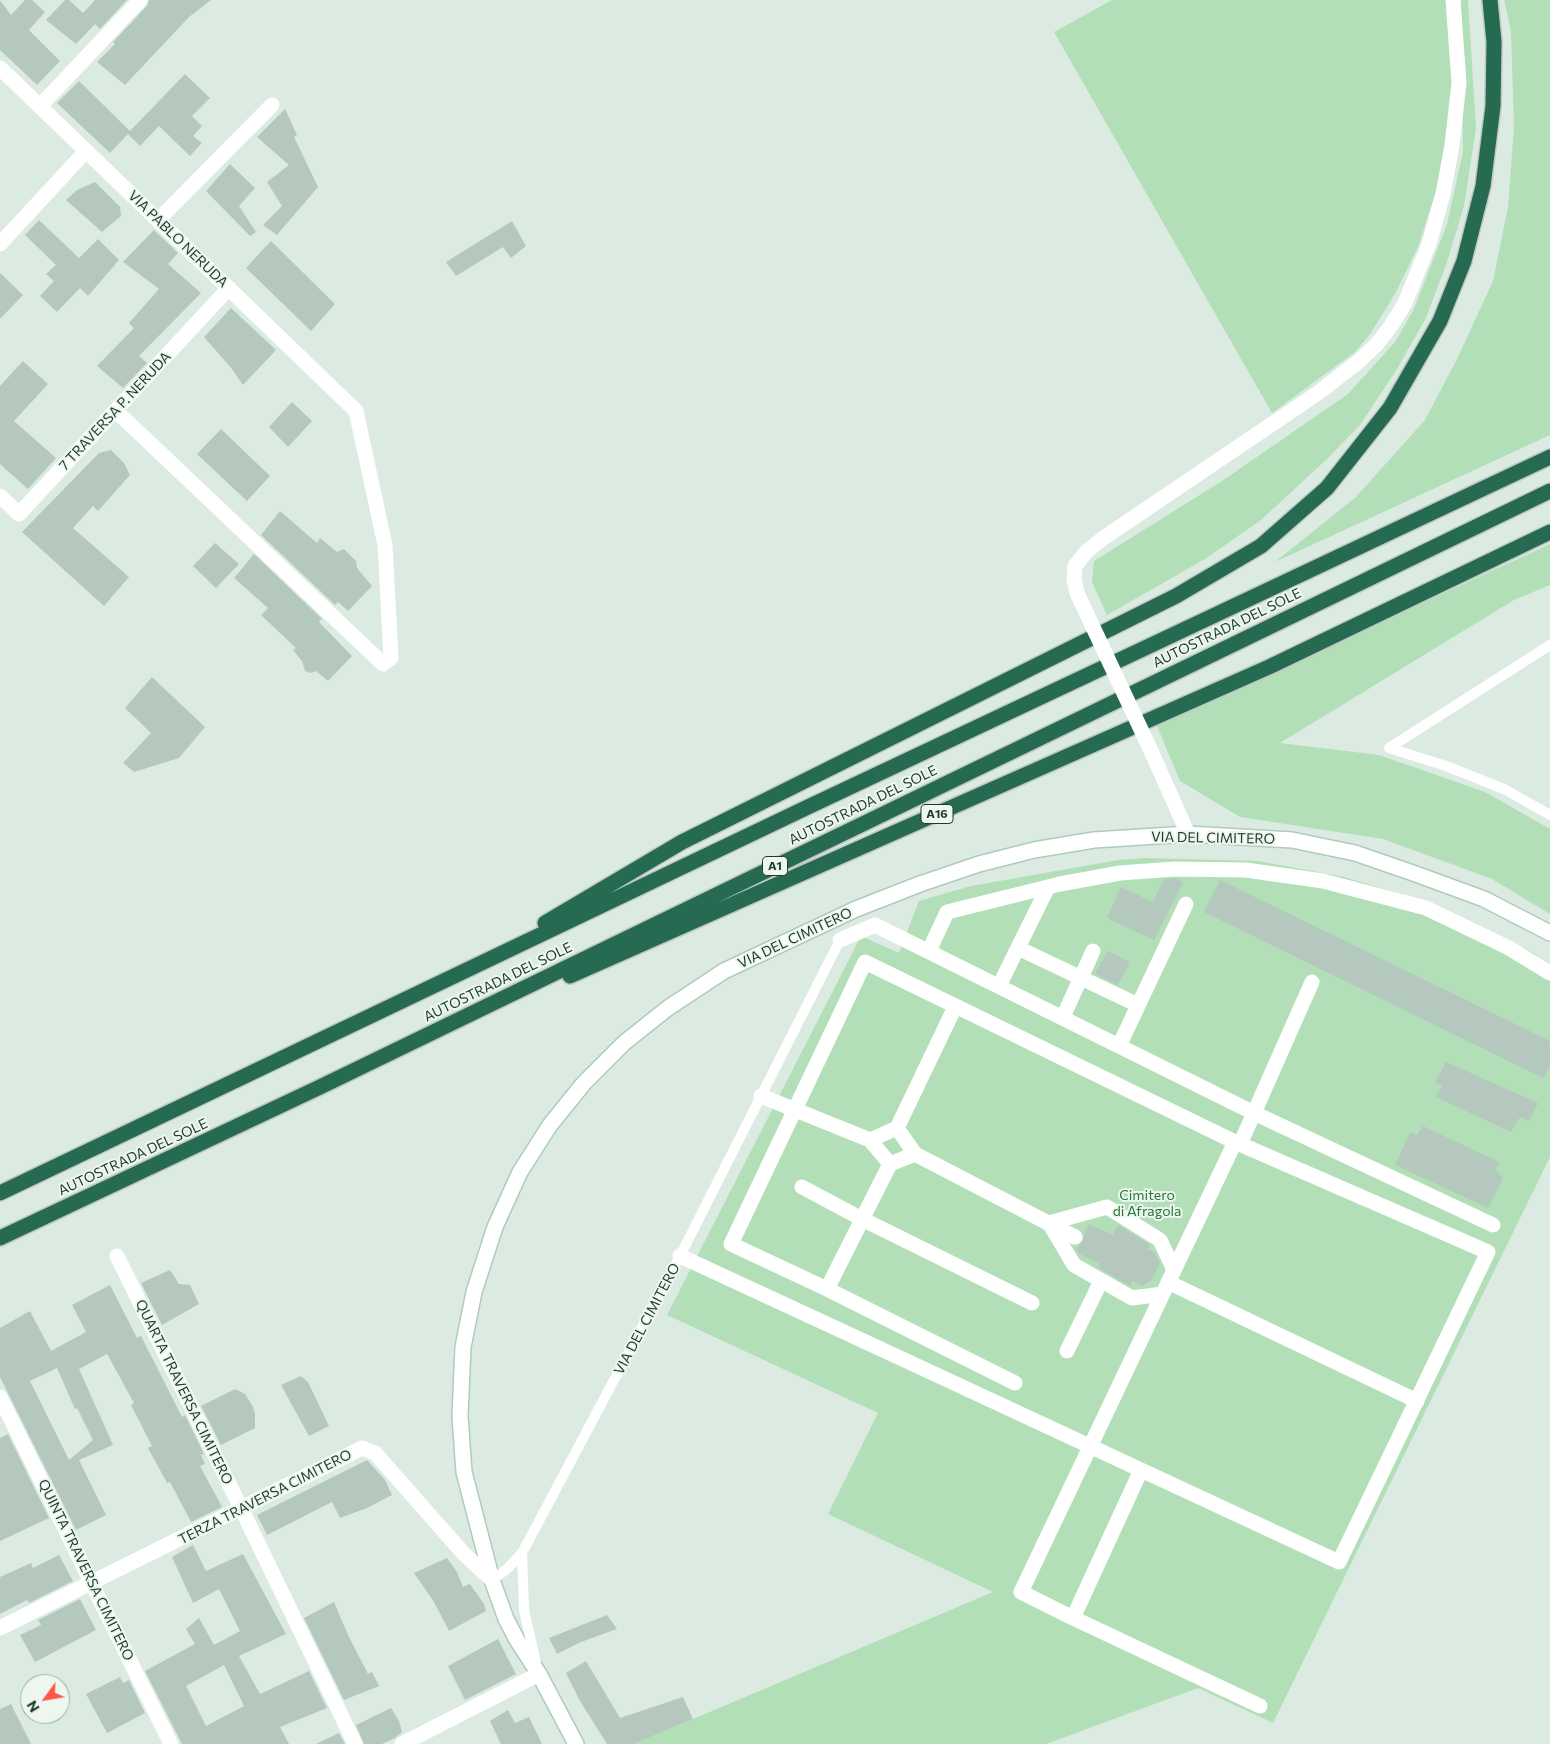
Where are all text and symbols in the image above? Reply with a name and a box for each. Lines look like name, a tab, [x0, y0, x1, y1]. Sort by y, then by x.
street label: VIA PABLO NERUDA	[125, 187, 231, 291]
street label: 7 TRAVERSA P. NERUDA	[56, 348, 174, 474]
street label: AUTOSTRADA DEL SOLE	[1150, 585, 1304, 671]
street label: AUTOSTRADA DEL SOLE	[786, 762, 940, 848]
road number: A16	[921, 804, 953, 824]
street label: VIA DEL CIMITERO	[1151, 829, 1275, 847]
road number: A1	[762, 856, 788, 876]
street label: VIA DEL CIMITERO	[735, 904, 855, 972]
street label: AUTOSTRADA DEL SOLE	[421, 939, 575, 1025]
street label: AUTOSTRADA DEL SOLE	[56, 1115, 210, 1199]
park label: Cimitero di Afragola	[1113, 1187, 1181, 1220]
street label: VIA DEL CIMITERO	[611, 1260, 683, 1378]
street label: QUARTA TRAVERSA CIMITERO	[132, 1297, 236, 1487]
street label: TERZA TRAVERSA CIMITERO	[176, 1446, 354, 1548]
street label: QUINTA TRAVERSA CIMITERO	[35, 1477, 137, 1663]
north arrow	[20, 1674, 70, 1724]
text: N	[23, 1698, 43, 1716]

